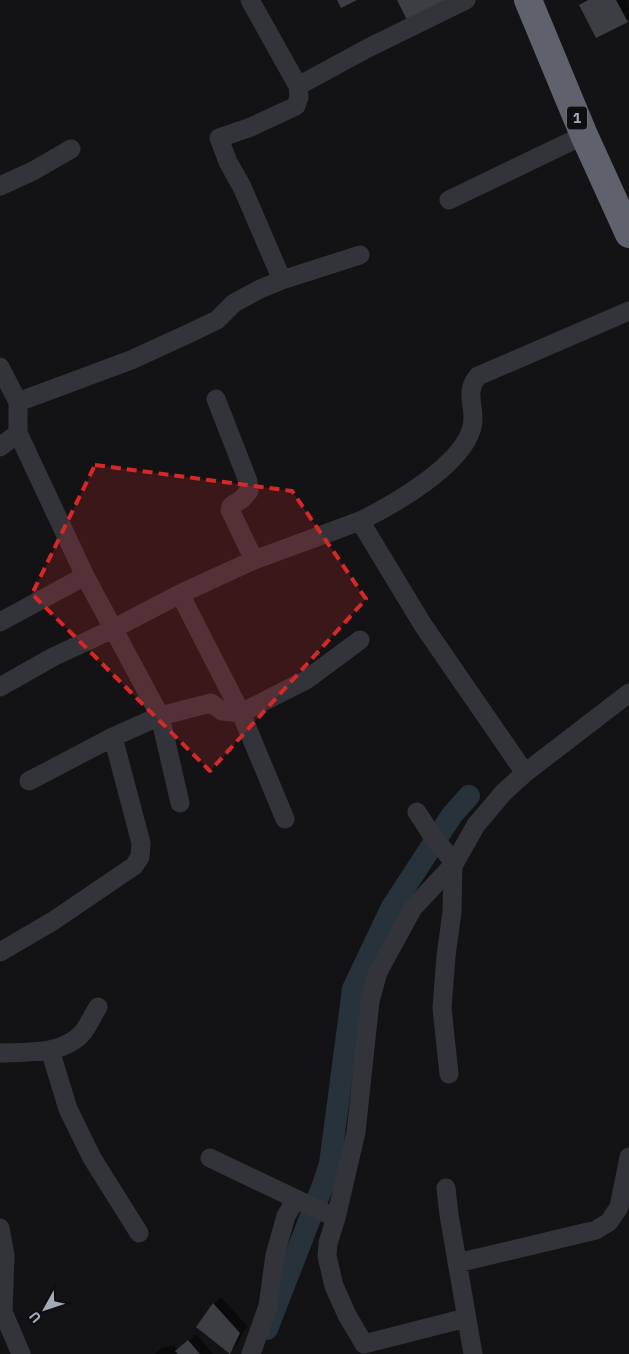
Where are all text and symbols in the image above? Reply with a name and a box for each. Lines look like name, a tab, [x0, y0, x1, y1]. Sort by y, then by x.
road number: 1	[567, 106, 587, 130]
north arrow	[20, 1284, 70, 1334]
text: U	[25, 1308, 45, 1327]

